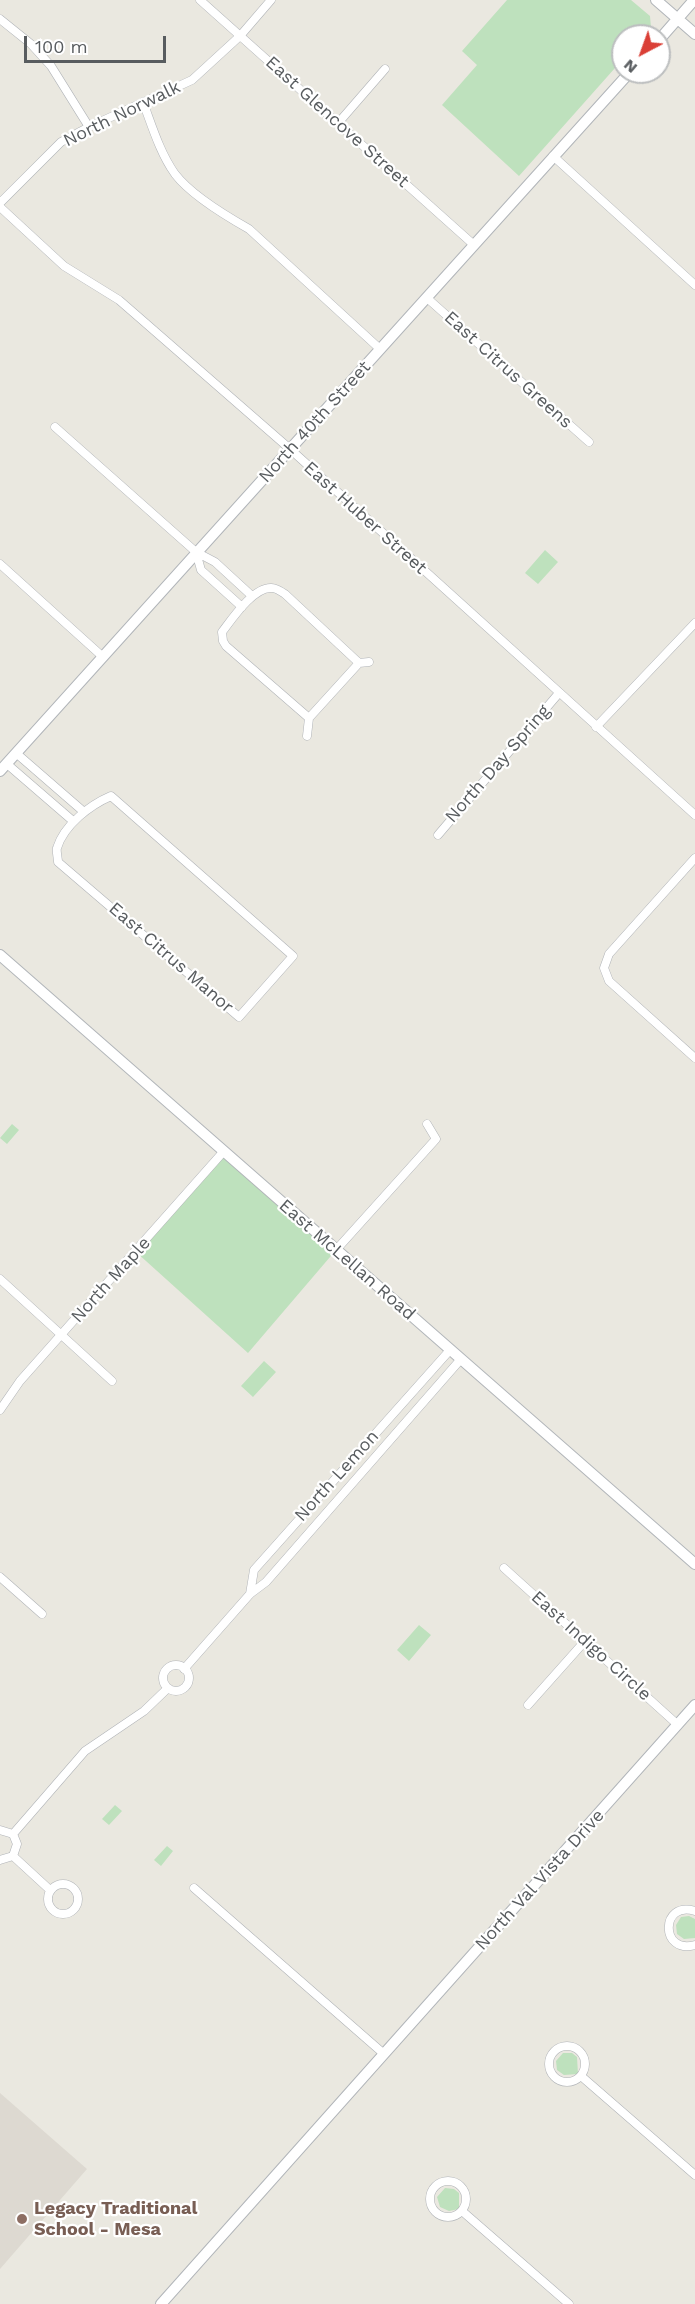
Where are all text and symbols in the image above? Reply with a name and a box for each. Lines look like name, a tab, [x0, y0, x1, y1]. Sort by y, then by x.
scale bar	[27, 24, 170, 62]
north arrow	[611, 24, 671, 84]
text: 100 m	[35, 36, 88, 57]
street label: East Glencove Street	[261, 52, 413, 192]
text: N	[619, 55, 641, 78]
street label: North Norwalk	[60, 76, 184, 152]
street label: East Citrus Greens	[439, 307, 577, 433]
street label: North 40th Street	[255, 357, 375, 487]
street label: East Huber Street	[299, 457, 431, 579]
street label: North Day Spring	[441, 701, 555, 827]
street label: East Citrus Manor	[104, 898, 238, 1018]
street label: East McLellan Road	[274, 1195, 420, 1325]
street label: North Maple	[67, 1233, 155, 1327]
street label: North Lemon	[290, 1426, 384, 1526]
street label: East Indigo Circle	[527, 1586, 655, 1706]
street label: North Val Vista Drive	[471, 1805, 609, 1955]
place label: Legacy Traditional School - Mesa	[34, 2198, 197, 2240]
marker: Legacy Traditional School - Mesa	[15, 2212, 29, 2226]

